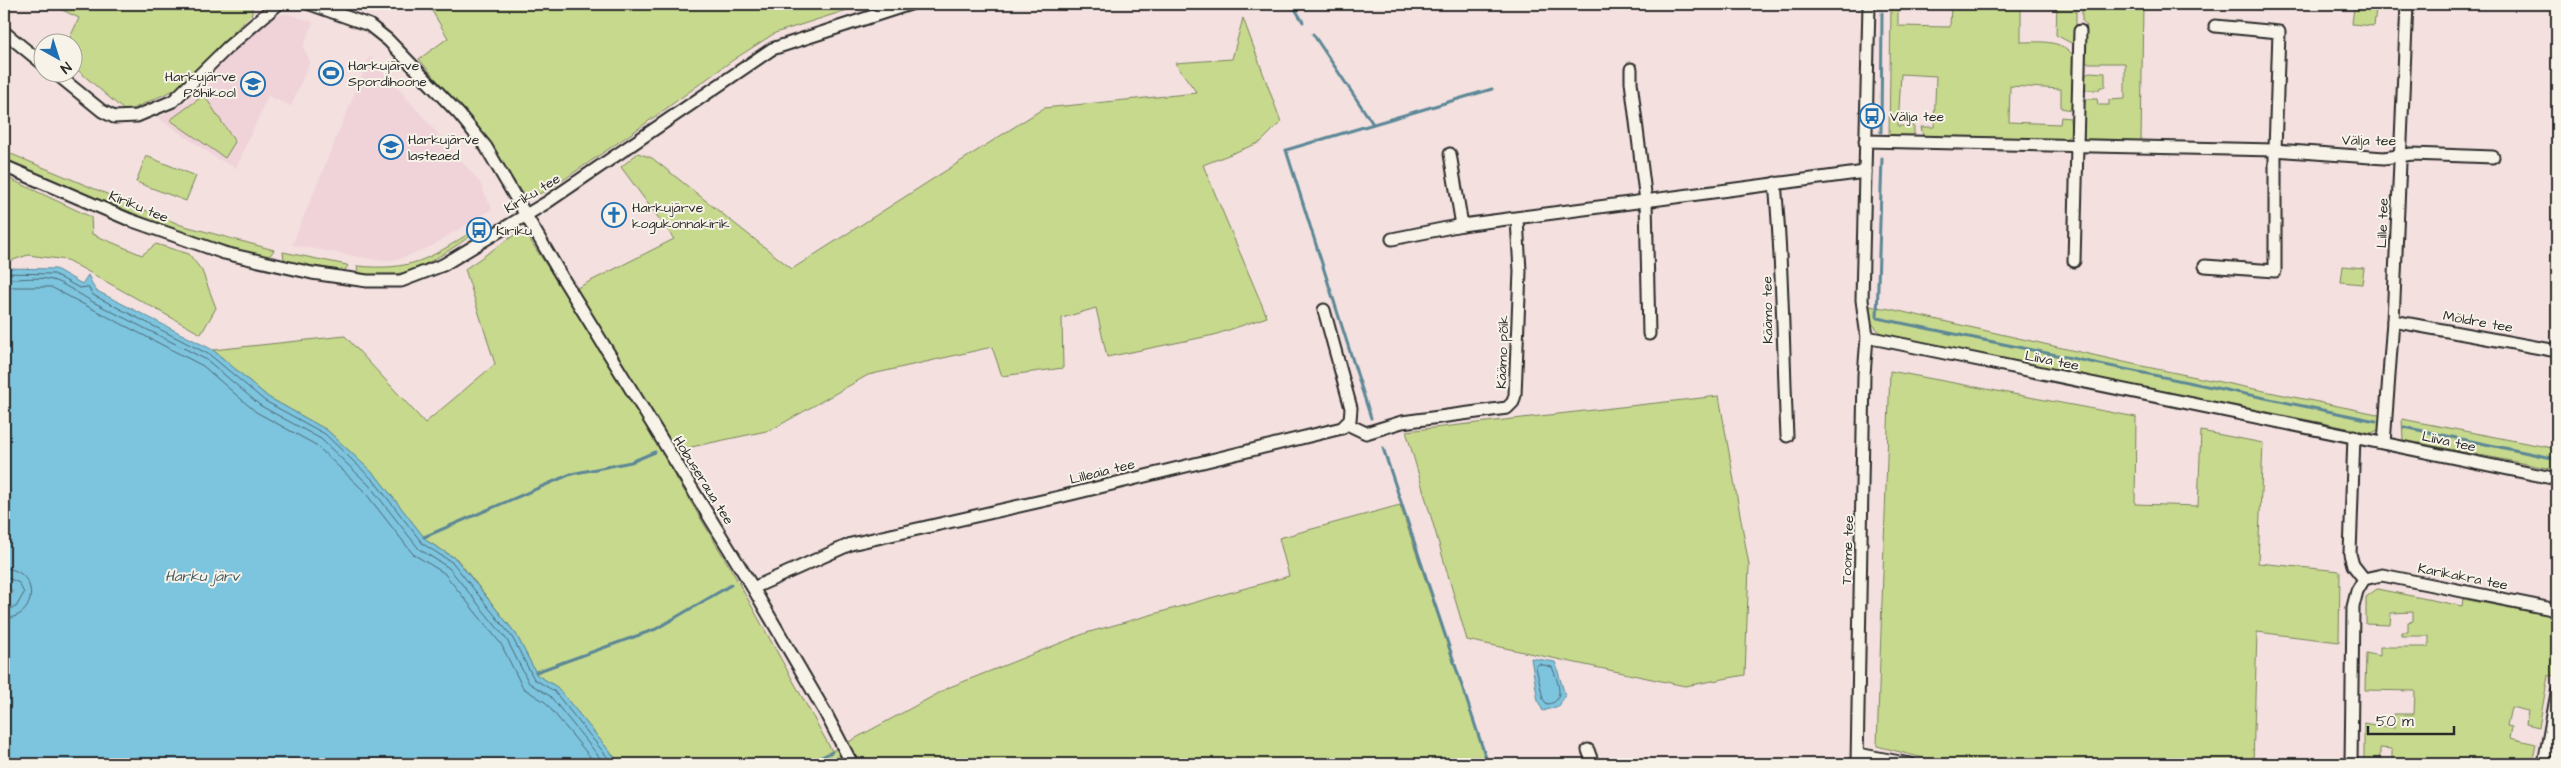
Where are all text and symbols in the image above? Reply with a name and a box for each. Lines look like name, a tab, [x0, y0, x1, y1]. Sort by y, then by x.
north arrow	[32, 32, 82, 82]
place label: Harkujärve Spordihoone	[348, 56, 427, 92]
text: N	[56, 57, 75, 78]
sports icon: Harkujärve Spordihoone	[318, 60, 344, 86]
place label: Harkujärve Põhikool	[165, 67, 236, 103]
school or university icon: Harkujärve Põhikool	[240, 71, 266, 97]
bus stop icon: Välja tee	[1859, 103, 1885, 129]
place label: Välja tee	[1890, 107, 1945, 127]
place label: Harkujärve lasteaed	[408, 130, 480, 166]
street label: Välja tee	[2342, 131, 2397, 151]
school or university icon: Harkujärve lasteaed	[378, 134, 404, 160]
street label: Kiriku tee	[501, 169, 565, 219]
street label: Kiriku tee	[106, 186, 172, 228]
street label: Lille tee	[2372, 197, 2394, 248]
place label: Harkujärve kogukonnakirik	[632, 198, 730, 234]
church icon: Harkujärve kogukonnakirik	[601, 202, 627, 228]
bus stop icon: Kiriku	[466, 217, 492, 243]
place label: Kiriku	[496, 221, 532, 241]
street label: Käämo tee	[1757, 275, 1779, 344]
street label: Möldre tee	[2441, 306, 2515, 338]
street label: Käämo põik	[1492, 315, 1514, 389]
street label: Liiva tee	[2023, 346, 2081, 376]
street label: Liiva tee	[2420, 427, 2478, 458]
street label: Hobuseraua tee	[668, 432, 739, 529]
street label: Lilleaia tee	[1068, 454, 1137, 490]
street label: Toome tee	[1837, 515, 1859, 585]
street label: Karikakra tee	[2416, 558, 2510, 596]
water label: Harku järv	[165, 566, 241, 587]
scale bar	[2368, 703, 2455, 735]
text: 50 m	[2376, 711, 2414, 732]

